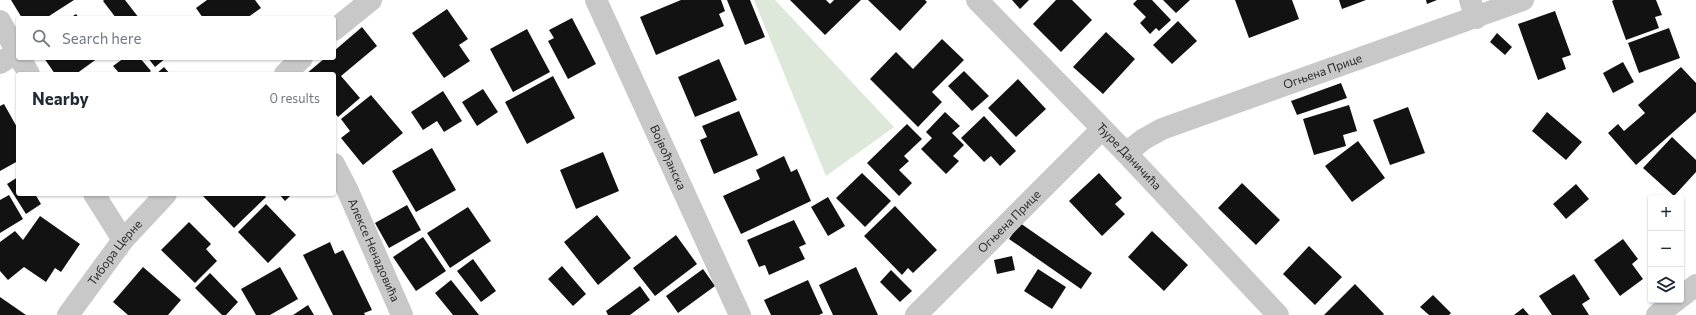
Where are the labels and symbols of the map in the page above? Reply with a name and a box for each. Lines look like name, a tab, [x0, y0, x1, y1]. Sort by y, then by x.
street label: Огњена Прице	[1281, 50, 1364, 91]
street label: Ђуре Даничића	[1094, 119, 1165, 192]
street label: Војвођанска	[648, 122, 690, 192]
street label: Огњена Прице	[974, 187, 1043, 255]
street label: Алексе Ненадовића	[346, 196, 403, 304]
street label: Тибора Церне	[84, 217, 144, 288]

